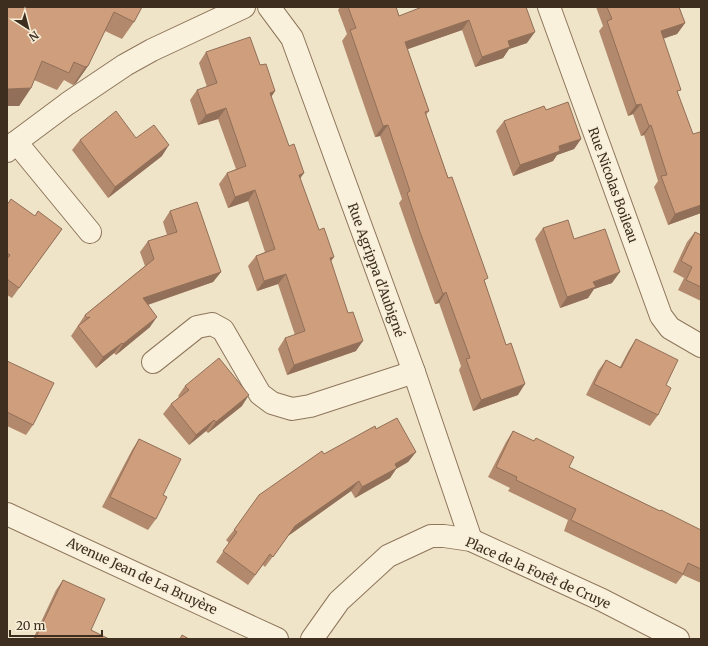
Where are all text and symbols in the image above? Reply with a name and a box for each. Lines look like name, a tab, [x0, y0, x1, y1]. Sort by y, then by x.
north arrow	[8, 8, 48, 48]
text: N	[26, 28, 42, 44]
street label: Rue Nicolas Boileau	[584, 125, 642, 245]
street label: Rue Agrippa d'Aubigné	[344, 200, 408, 340]
street label: Avenue Jean de La Bruyère	[63, 533, 220, 618]
street label: Place de la Forêt de Cruye	[463, 533, 613, 613]
scale bar	[10, 612, 102, 638]
text: 20 m	[16, 618, 45, 633]

